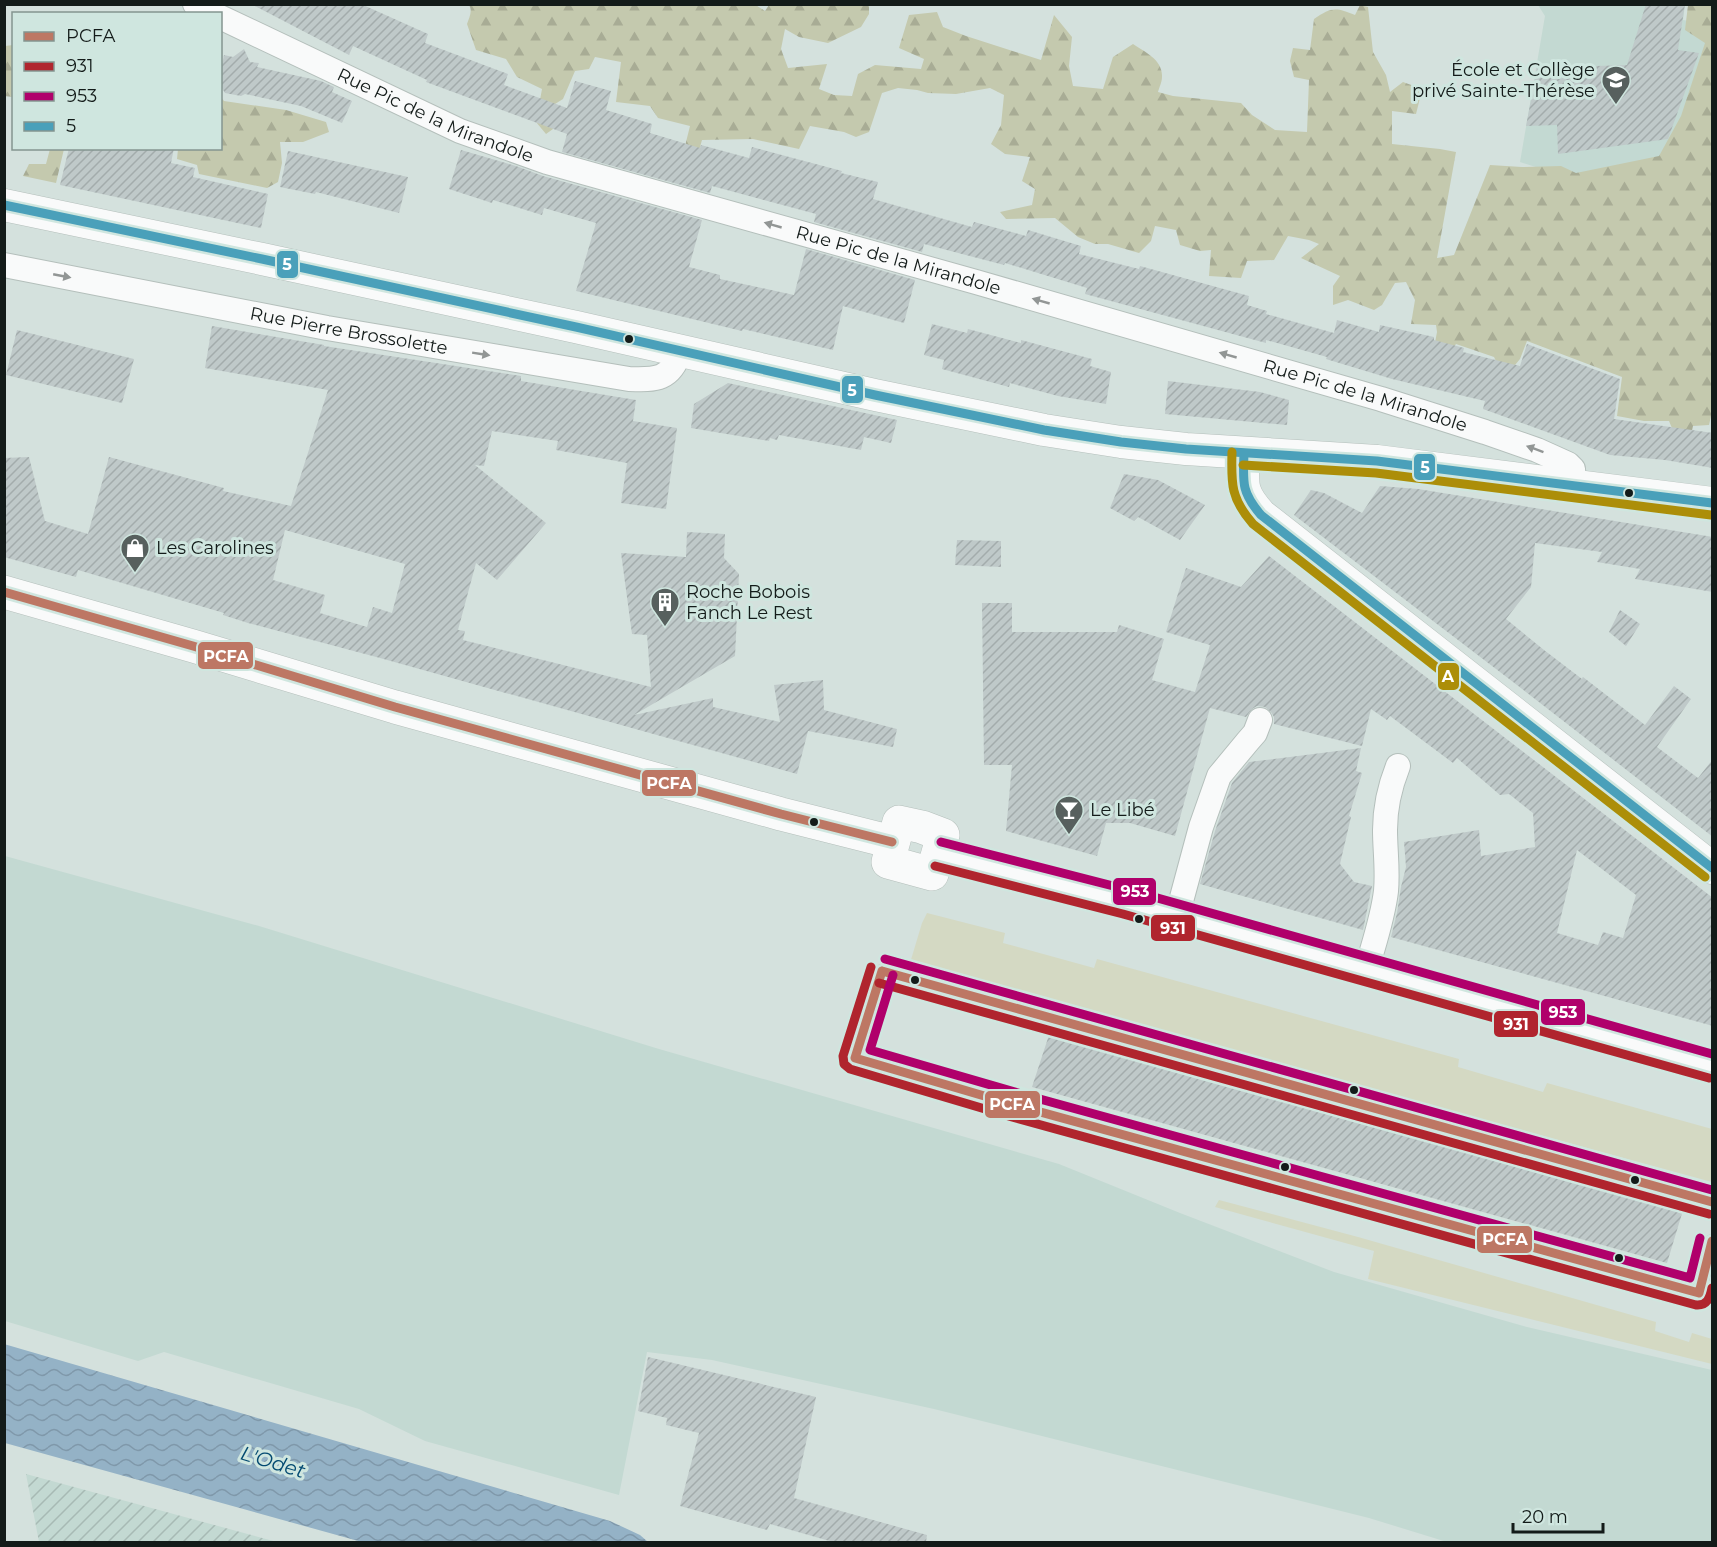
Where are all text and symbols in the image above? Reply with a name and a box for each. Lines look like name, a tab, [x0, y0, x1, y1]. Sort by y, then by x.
legend	[12, 12, 222, 150]
text: PCFA	[66, 25, 115, 47]
text: 931	[66, 55, 93, 77]
place label: École et Collège privé Sainte-Thérèse	[1412, 59, 1595, 102]
street label: Rue Pic de la Mirandole	[334, 63, 537, 167]
school or university icon: École et Collège privé Sainte-Thérèse	[1600, 64, 1632, 106]
text: 953	[66, 85, 97, 107]
text: 5	[66, 115, 76, 137]
one-way arrow	[764, 220, 782, 229]
street label: Rue Pic de la Mirandole	[793, 221, 1004, 300]
line badge: 5	[276, 250, 299, 279]
text: 5	[282, 255, 292, 274]
one-way arrow	[53, 272, 72, 281]
one-way arrow	[1032, 296, 1050, 305]
street label: Rue Pierre Brossolette	[248, 302, 449, 359]
unlabelled marker	[623, 333, 635, 345]
one-way arrow	[471, 350, 490, 359]
one-way arrow	[1219, 350, 1237, 359]
street label: Rue Pic de la Mirandole	[1261, 355, 1470, 437]
line badge: 5	[841, 375, 864, 404]
text: 5	[847, 381, 857, 400]
one-way arrow	[1526, 444, 1544, 454]
line badge: 5	[1413, 453, 1436, 481]
text: 5	[1420, 458, 1430, 477]
unlabelled marker	[1623, 487, 1635, 499]
shop icon: Les Carolines	[119, 532, 151, 574]
place label: Les Carolines	[156, 537, 274, 559]
place label: Roche Bobois Fanch Le Rest	[686, 581, 813, 624]
building icon: Roche Bobois Fanch Le Rest	[649, 586, 681, 628]
line badge: PCFA	[197, 641, 254, 670]
text: PCFA	[203, 647, 249, 666]
line badge: A	[1437, 662, 1460, 691]
text: A	[1441, 667, 1455, 686]
line badge: PCFA	[641, 769, 697, 797]
text: PCFA	[646, 774, 692, 793]
bar icon: Le Libé	[1053, 794, 1085, 836]
place label: Le Libé	[1090, 799, 1155, 821]
unlabelled marker	[808, 816, 820, 828]
line badge: 953	[1112, 877, 1157, 906]
text: 953	[1120, 882, 1150, 901]
unlabelled marker	[1133, 913, 1145, 925]
line badge: 931	[1150, 914, 1196, 942]
text: 931	[1160, 919, 1186, 938]
unlabelled marker	[909, 974, 921, 986]
line badge: 953	[1540, 998, 1586, 1026]
text: 953	[1548, 1003, 1578, 1022]
line badge: 931	[1493, 1010, 1539, 1038]
text: 931	[1503, 1015, 1529, 1034]
unlabelled marker	[1348, 1084, 1360, 1096]
line badge: PCFA	[984, 1090, 1041, 1119]
text: PCFA	[989, 1095, 1035, 1114]
unlabelled marker	[1279, 1161, 1291, 1173]
unlabelled marker	[1629, 1174, 1641, 1186]
line badge: PCFA	[1476, 1225, 1533, 1254]
text: PCFA	[1482, 1230, 1528, 1249]
unlabelled marker	[1613, 1252, 1625, 1264]
water label: L'Odet	[238, 1441, 308, 1483]
scale bar	[1513, 1496, 1603, 1534]
text: 20 m	[1522, 1506, 1568, 1528]

